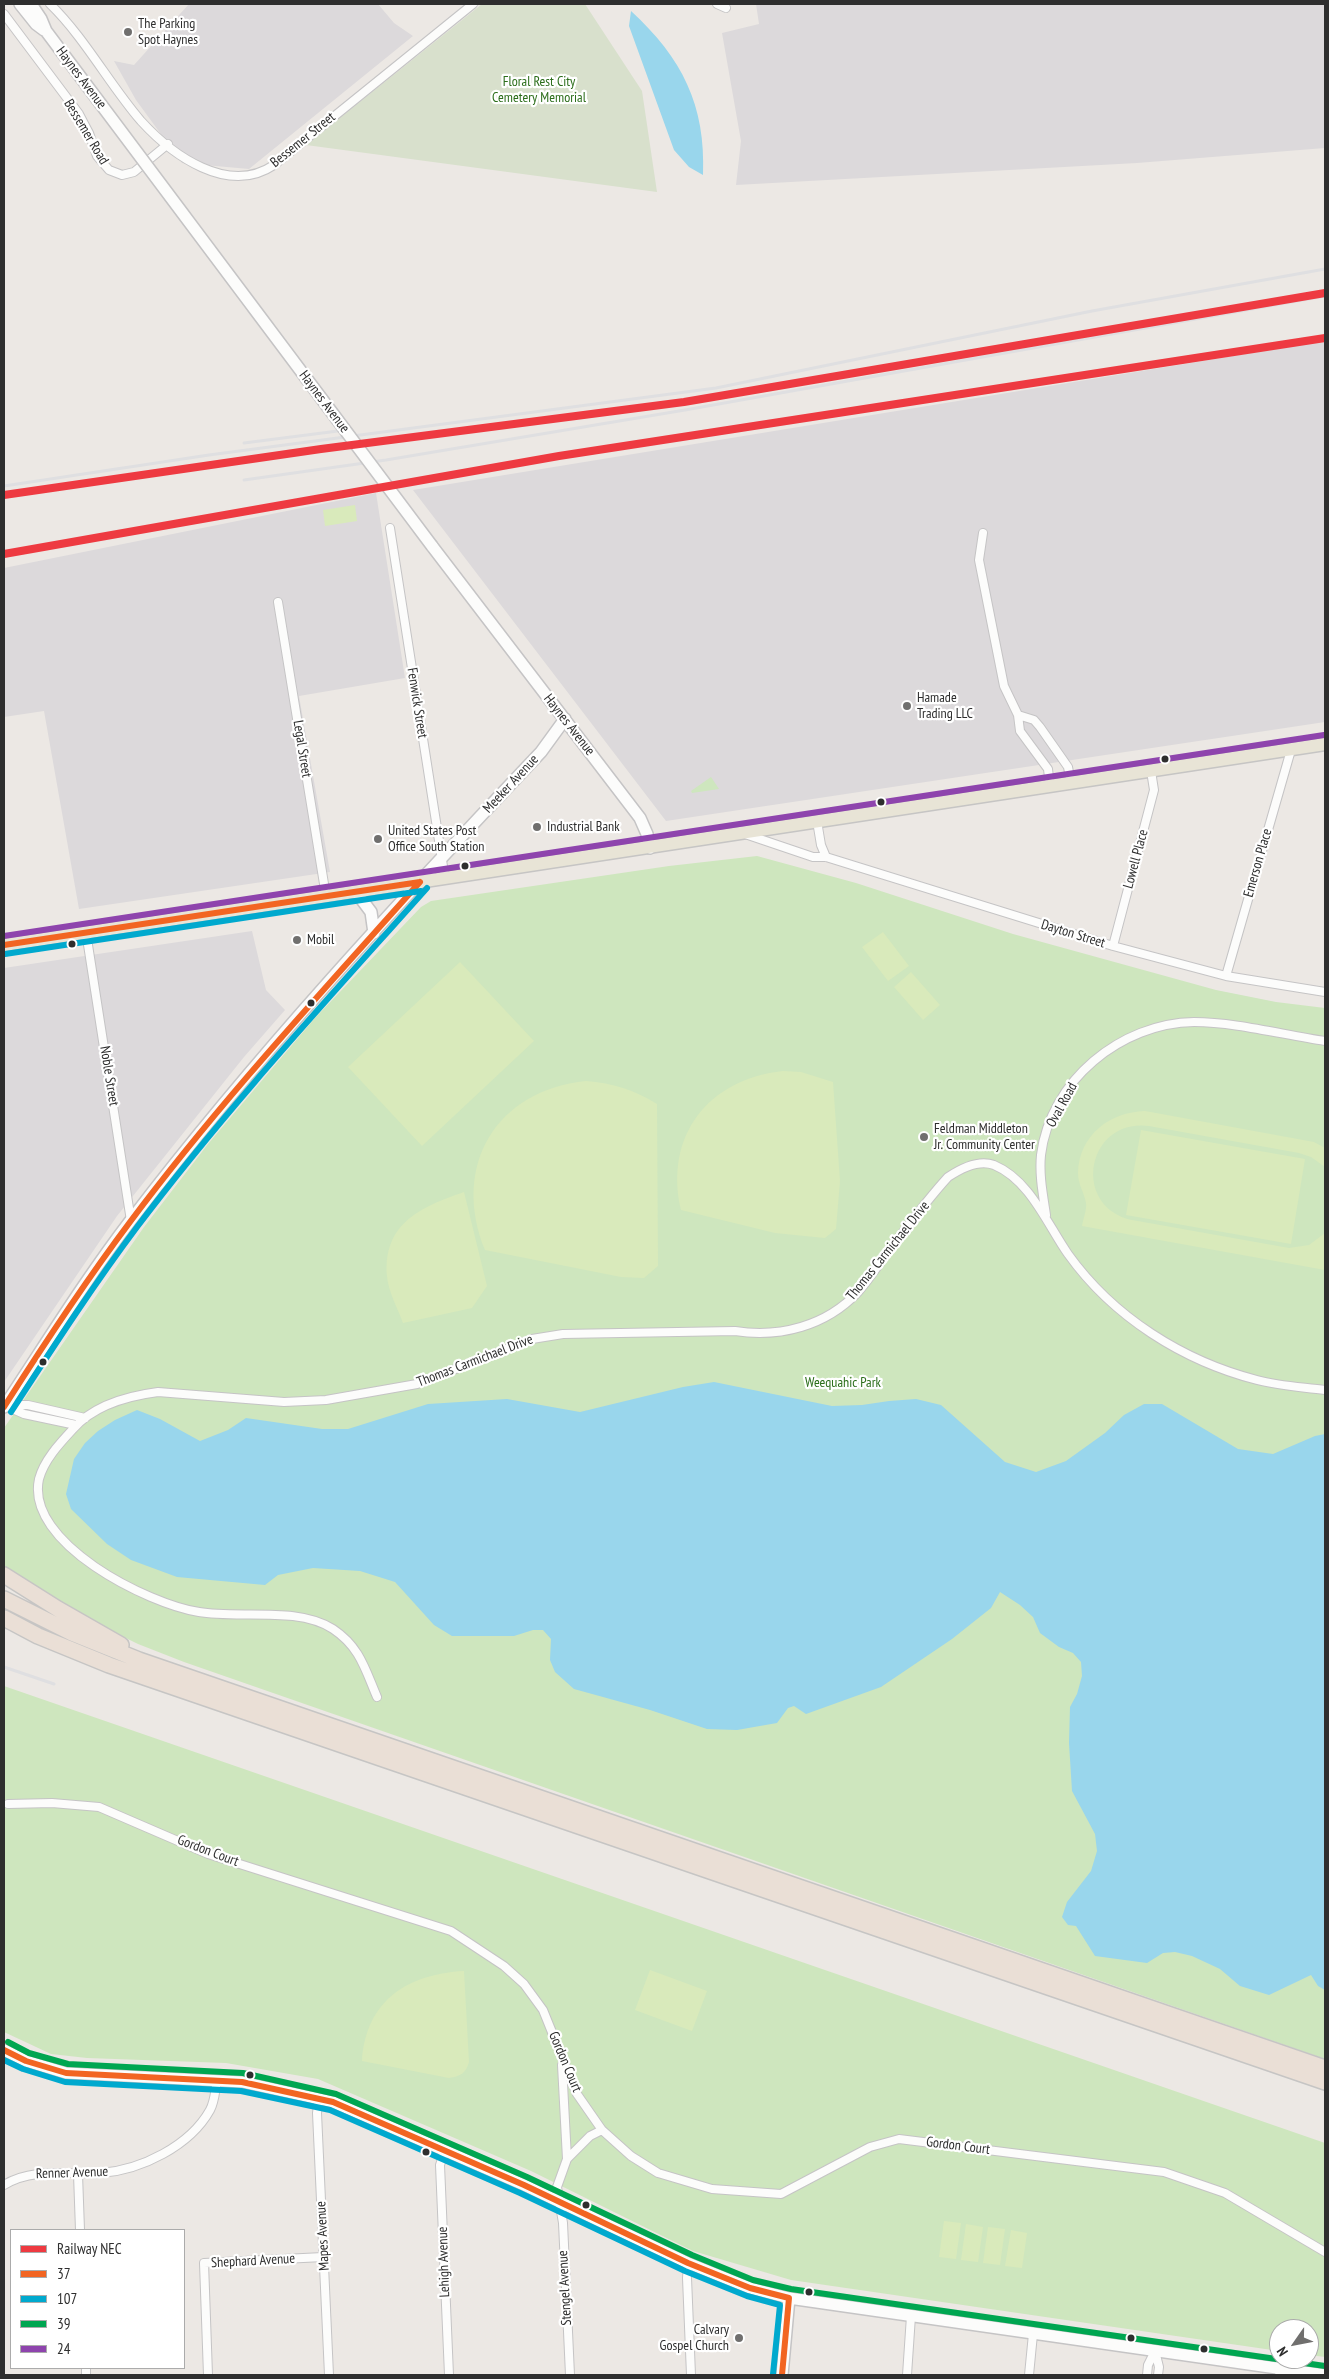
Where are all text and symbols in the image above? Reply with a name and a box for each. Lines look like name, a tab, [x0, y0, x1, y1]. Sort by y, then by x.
place label: The Parking Spot Haynes	[138, 16, 198, 48]
marker: The Parking Spot Haynes	[122, 26, 134, 38]
street label: Haynes Avenue	[52, 44, 110, 112]
park label: Floral Rest City Cemetery Memorial	[492, 74, 586, 106]
street label: Bessemer Road	[60, 96, 112, 168]
street label: Bessemer Street	[267, 109, 339, 171]
street label: Haynes Avenue	[295, 368, 353, 436]
street label: Fenwick Street	[403, 666, 431, 740]
place label: Hamade Trading LLC	[917, 690, 973, 722]
street label: Haynes Avenue	[540, 691, 598, 759]
marker: Hamade Trading LLC	[901, 700, 913, 712]
street label: Legal Street	[289, 719, 315, 779]
street label: Meeker Avenue	[480, 751, 542, 817]
unlabelled marker	[1160, 754, 1170, 764]
unlabelled marker	[876, 797, 886, 807]
place label: Industrial Bank	[547, 819, 620, 835]
marker: Industrial Bank	[531, 821, 543, 833]
place label: United States Post Office South Station	[388, 823, 485, 856]
street label: Emerson Place	[1240, 827, 1276, 899]
street label: Lowell Place	[1120, 828, 1152, 890]
marker: United States Post Office South Station	[372, 833, 384, 845]
unlabelled marker	[460, 861, 470, 871]
street label: Dayton Street	[1039, 916, 1107, 952]
place label: Mobil	[307, 932, 334, 948]
marker: Mobil	[291, 934, 303, 946]
unlabelled marker	[67, 939, 77, 949]
unlabelled marker	[306, 998, 316, 1008]
street label: Noble Street	[96, 1045, 122, 1107]
street label: Oval Road	[1043, 1080, 1081, 1130]
place label: Feldman Middleton Jr. Community Center	[934, 1121, 1035, 1154]
marker: Feldman Middleton Jr. Community Center	[918, 1131, 930, 1143]
street label: Thomas Carmichael Drive	[843, 1198, 933, 1304]
street label: Thomas Carmichael Drive	[415, 1331, 535, 1391]
unlabelled marker	[38, 1357, 48, 1367]
park label: Weequahic Park	[805, 1375, 881, 1391]
street label: Gordon Court	[175, 1832, 241, 1870]
street label: Gordon Court	[545, 2029, 585, 2095]
unlabelled marker	[245, 2070, 255, 2080]
street label: Gordon Court	[925, 2134, 991, 2158]
unlabelled marker	[421, 2147, 431, 2157]
street label: Renner Avenue	[36, 2163, 108, 2183]
unlabelled marker	[581, 2200, 591, 2210]
street label: Mapes Avenue	[313, 2201, 333, 2271]
street label: Lehigh Avenue	[434, 2226, 454, 2298]
legend	[10, 2229, 185, 2369]
text: Railway NEC	[57, 2239, 122, 2258]
street label: Shephard Avenue	[211, 2250, 295, 2272]
street label: Stengel Avenue	[555, 2250, 575, 2326]
text: 37	[57, 2264, 71, 2283]
unlabelled marker	[804, 2287, 814, 2297]
text: 107	[57, 2289, 77, 2308]
text: 39	[57, 2314, 71, 2333]
north arrow	[1269, 2319, 1319, 2369]
place label: Calvary Gospel Church	[660, 2322, 729, 2354]
marker: Calvary Gospel Church	[733, 2332, 745, 2344]
unlabelled marker	[1126, 2333, 1136, 2343]
text: 24	[57, 2339, 71, 2358]
unlabelled marker	[1199, 2344, 1209, 2354]
text: N	[1273, 2344, 1292, 2360]

